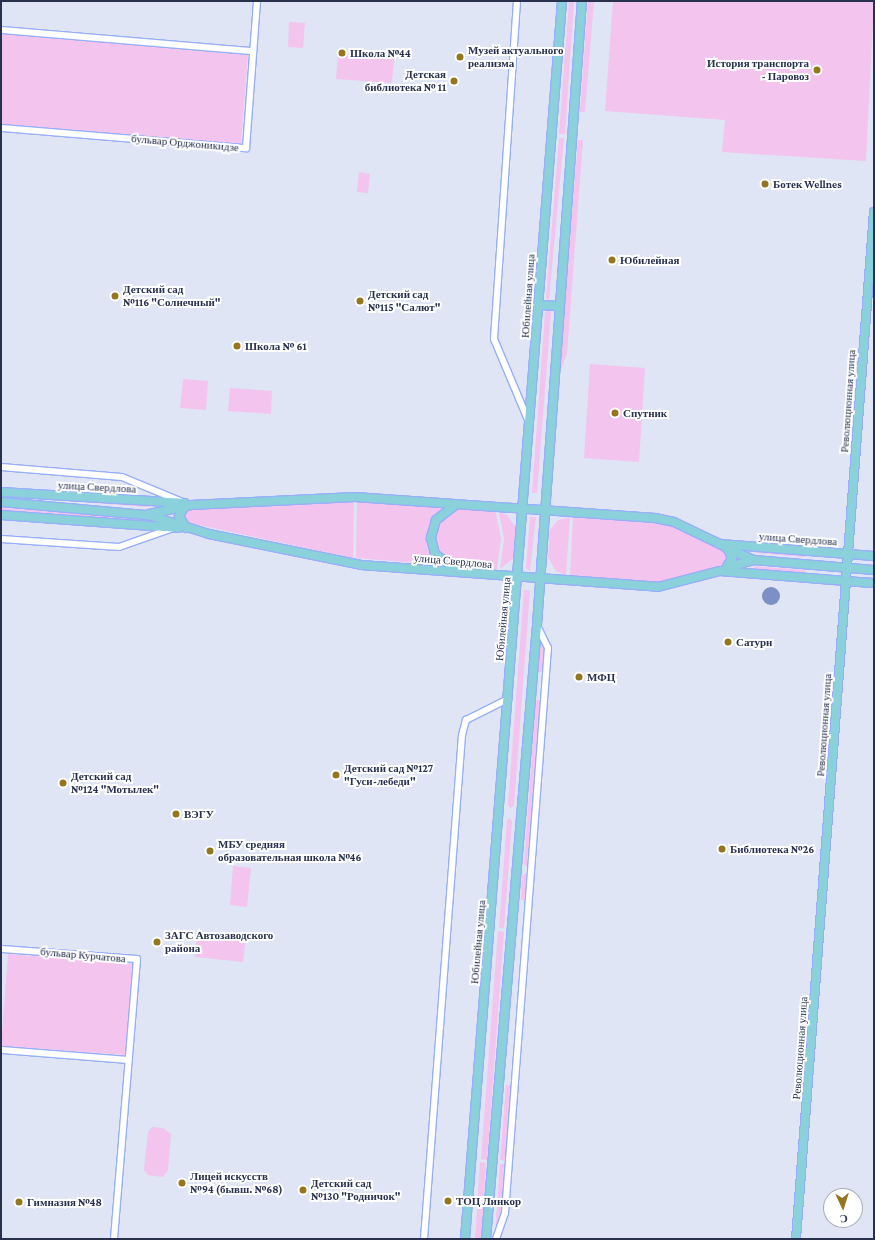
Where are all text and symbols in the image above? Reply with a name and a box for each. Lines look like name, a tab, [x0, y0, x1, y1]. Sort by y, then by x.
place label: Музей актуального реализма	[468, 44, 564, 70]
place label: Школа №44	[350, 46, 411, 60]
marker: Школа №44	[337, 48, 347, 58]
marker: Музей актуального реализма	[455, 52, 465, 62]
place label: История транспорта - Паровоз	[707, 57, 809, 83]
marker: История транспорта - Паровоз	[812, 65, 822, 75]
place label: Детская библиотека № 11	[365, 68, 446, 94]
marker: Детская библиотека № 11	[449, 76, 459, 86]
street label: бульвар Орджоникидзе	[131, 132, 239, 154]
place label: Ботек Wellnes	[773, 177, 842, 191]
marker: Ботек Wellnes	[760, 179, 770, 189]
place label: Юбилейная	[620, 253, 679, 267]
street label: Юбилейная улица	[518, 254, 538, 338]
marker: Юбилейная	[607, 255, 617, 265]
place label: Детский сад №116 "Солнечный"	[123, 283, 221, 309]
place label: Детский сад №115 "Салют"	[368, 288, 440, 314]
marker: Детский сад №116 "Солнечный"	[110, 291, 120, 301]
marker: Детский сад №115 "Салют"	[355, 296, 365, 306]
place label: Школа № 61	[245, 339, 307, 353]
marker: Школа № 61	[232, 341, 242, 351]
street label: Революционная улица	[838, 349, 858, 453]
place label: Спутник	[623, 406, 667, 420]
marker: Спутник	[610, 408, 620, 418]
street label: улица Свердлова	[57, 478, 137, 496]
street label: улица Свердлова	[758, 530, 838, 548]
street label: улица Свердлова	[413, 551, 493, 571]
street label: Юбилейная улица	[493, 577, 513, 661]
place label: Сатурн	[736, 635, 772, 649]
marker: Сатурн	[723, 637, 733, 647]
place label: МФЦ	[587, 670, 615, 684]
marker: МФЦ	[574, 672, 584, 682]
street label: Революционная улица	[814, 673, 834, 777]
place label: Детский сад №127 "Гуси-лебеди"	[344, 762, 433, 788]
place label: Детский сад №124 "Мотылек"	[71, 770, 159, 796]
marker: Детский сад №127 "Гуси-лебеди"	[331, 770, 341, 780]
marker: Детский сад №124 "Мотылек"	[58, 778, 68, 788]
place label: ВЭГУ	[184, 807, 214, 821]
marker: ВЭГУ	[171, 809, 181, 819]
place label: МБУ средняя образовательная школа №46	[218, 838, 362, 864]
place label: Библиотека №26	[730, 842, 814, 856]
marker: Библиотека №26	[717, 844, 727, 854]
marker: МБУ средняя образовательная школа №46	[205, 846, 215, 856]
street label: Юбилейная улица	[468, 900, 488, 984]
place label: ЗАГС Автозаводского района	[165, 929, 273, 955]
marker: ЗАГС Автозаводского района	[152, 937, 162, 947]
street label: бульвар Курчатова	[40, 945, 126, 965]
street label: Революционная улица	[790, 996, 810, 1100]
place label: Лицей искусств №94 (бывш. №68)	[190, 1170, 283, 1196]
place label: Детский сад №130 "Родничок"	[311, 1177, 401, 1203]
marker: Лицей искусств №94 (бывш. №68)	[177, 1178, 187, 1188]
marker: Детский сад №130 "Родничок"	[298, 1185, 308, 1195]
north arrow	[823, 1188, 863, 1228]
place label: ТОЦ Линкор	[456, 1194, 521, 1208]
place label: Гимназия №48	[27, 1195, 102, 1209]
marker: ТОЦ Линкор	[443, 1196, 453, 1206]
marker: Гимназия №48	[14, 1197, 24, 1207]
text: С	[839, 1213, 848, 1225]

